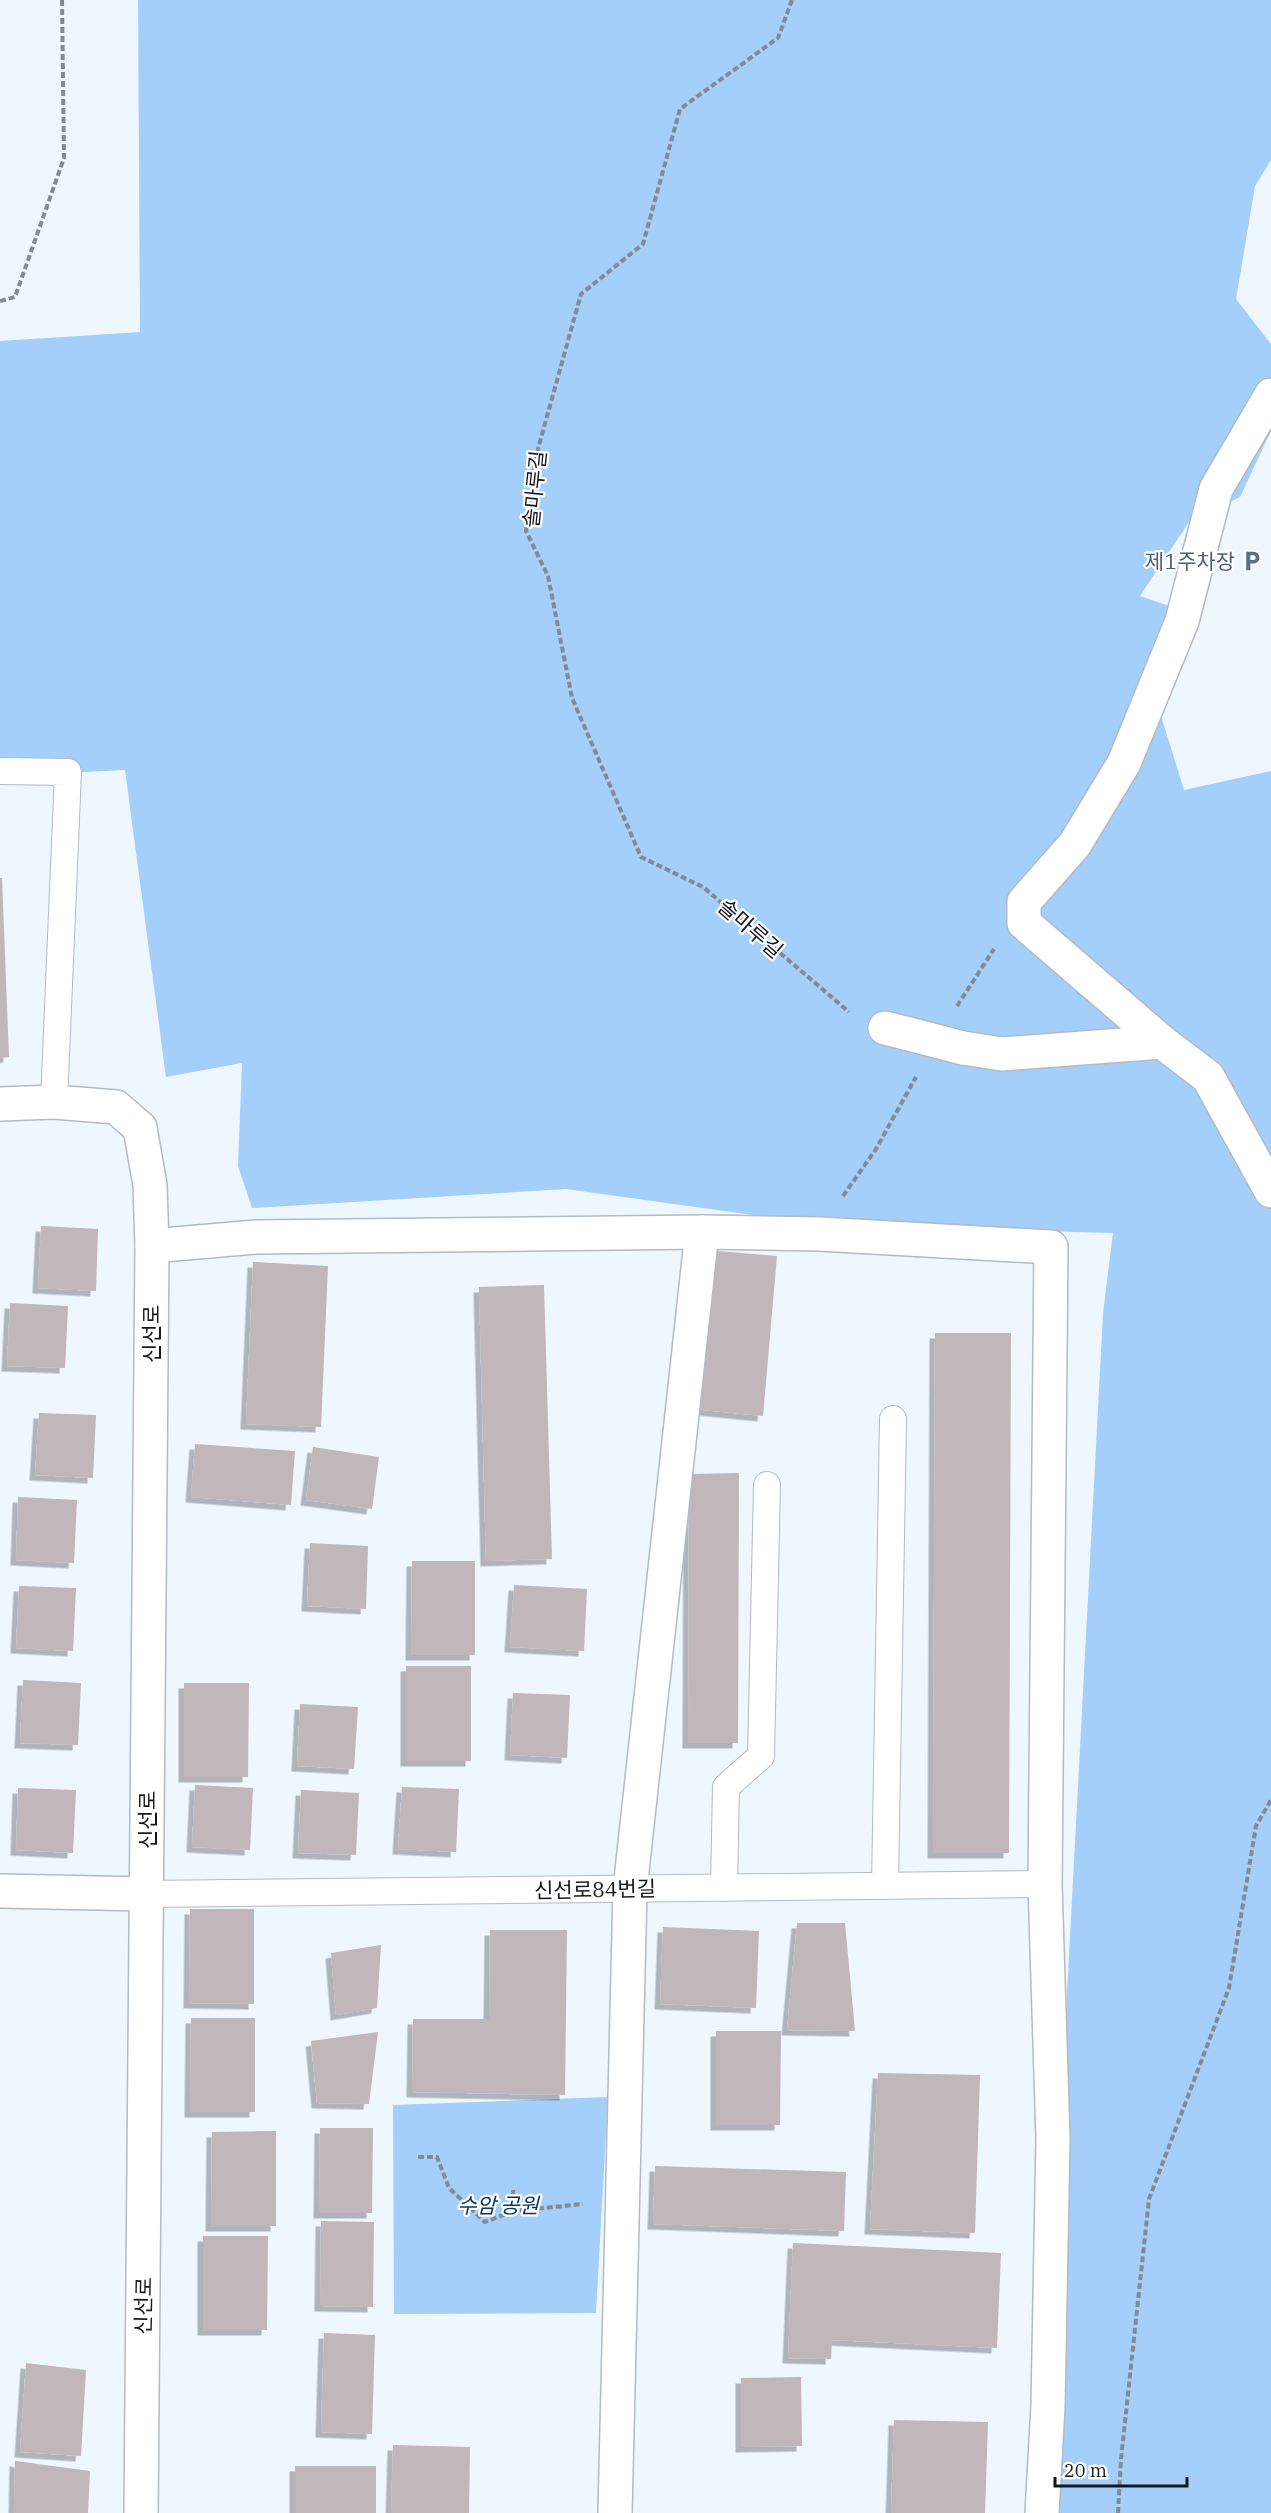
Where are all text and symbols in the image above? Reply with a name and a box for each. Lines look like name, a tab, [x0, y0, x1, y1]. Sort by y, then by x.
street label: 솔마루길	[516, 449, 552, 529]
place label: 제1주차장	[1145, 547, 1235, 575]
parking icon: 제1주차장	[1240, 549, 1264, 573]
street label: 솔마루길	[713, 892, 789, 964]
street label: 신선로	[137, 1305, 165, 1363]
street label: 신선로	[133, 1791, 161, 1849]
street label: 신선로84번길	[534, 1874, 656, 1904]
park label: 수암 공원	[457, 2191, 541, 2219]
street label: 신선로	[128, 2277, 158, 2335]
scale bar	[1055, 2450, 1187, 2488]
text: 20 m	[1064, 2459, 1107, 2482]

